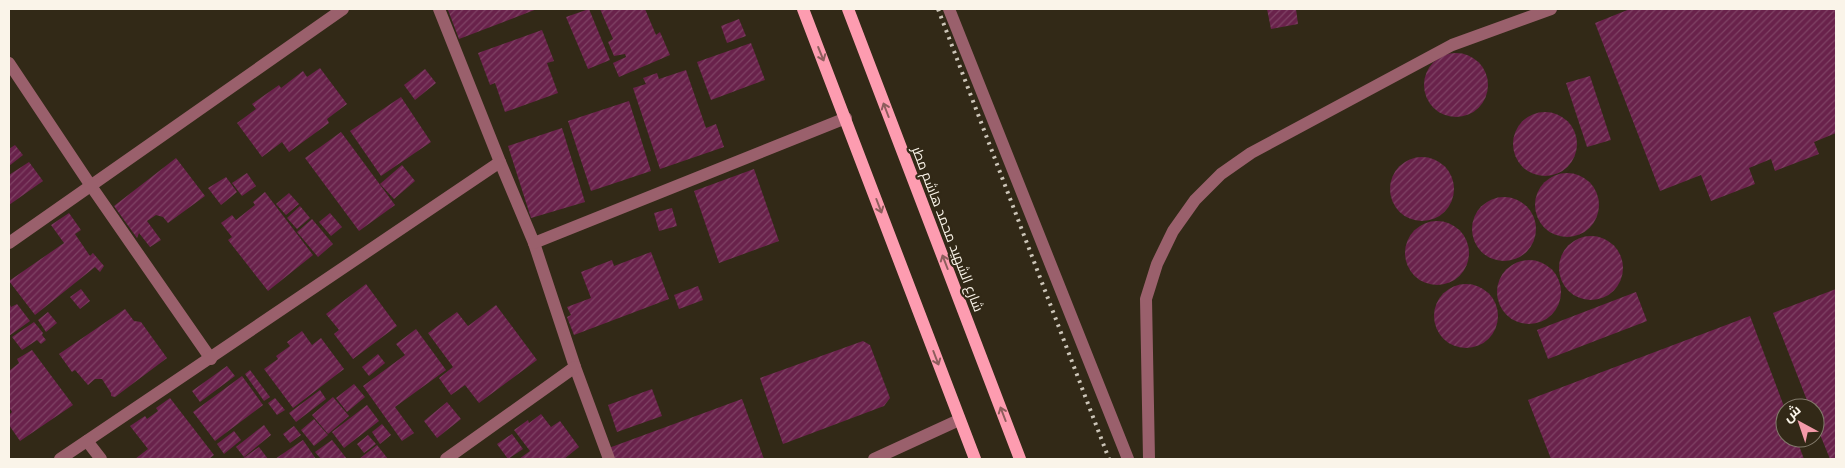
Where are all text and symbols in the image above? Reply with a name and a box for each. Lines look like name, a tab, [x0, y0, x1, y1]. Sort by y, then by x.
one-way arrow	[816, 46, 826, 61]
one-way arrow	[881, 103, 891, 118]
street label: شارع الشهيد محمد هاشم مطر	[907, 143, 987, 315]
one-way arrow	[875, 198, 884, 213]
one-way arrow	[939, 255, 949, 270]
one-way arrow	[932, 350, 941, 365]
north arrow	[1775, 398, 1825, 448]
text: ش	[1780, 401, 1804, 426]
one-way arrow	[998, 407, 1007, 422]

